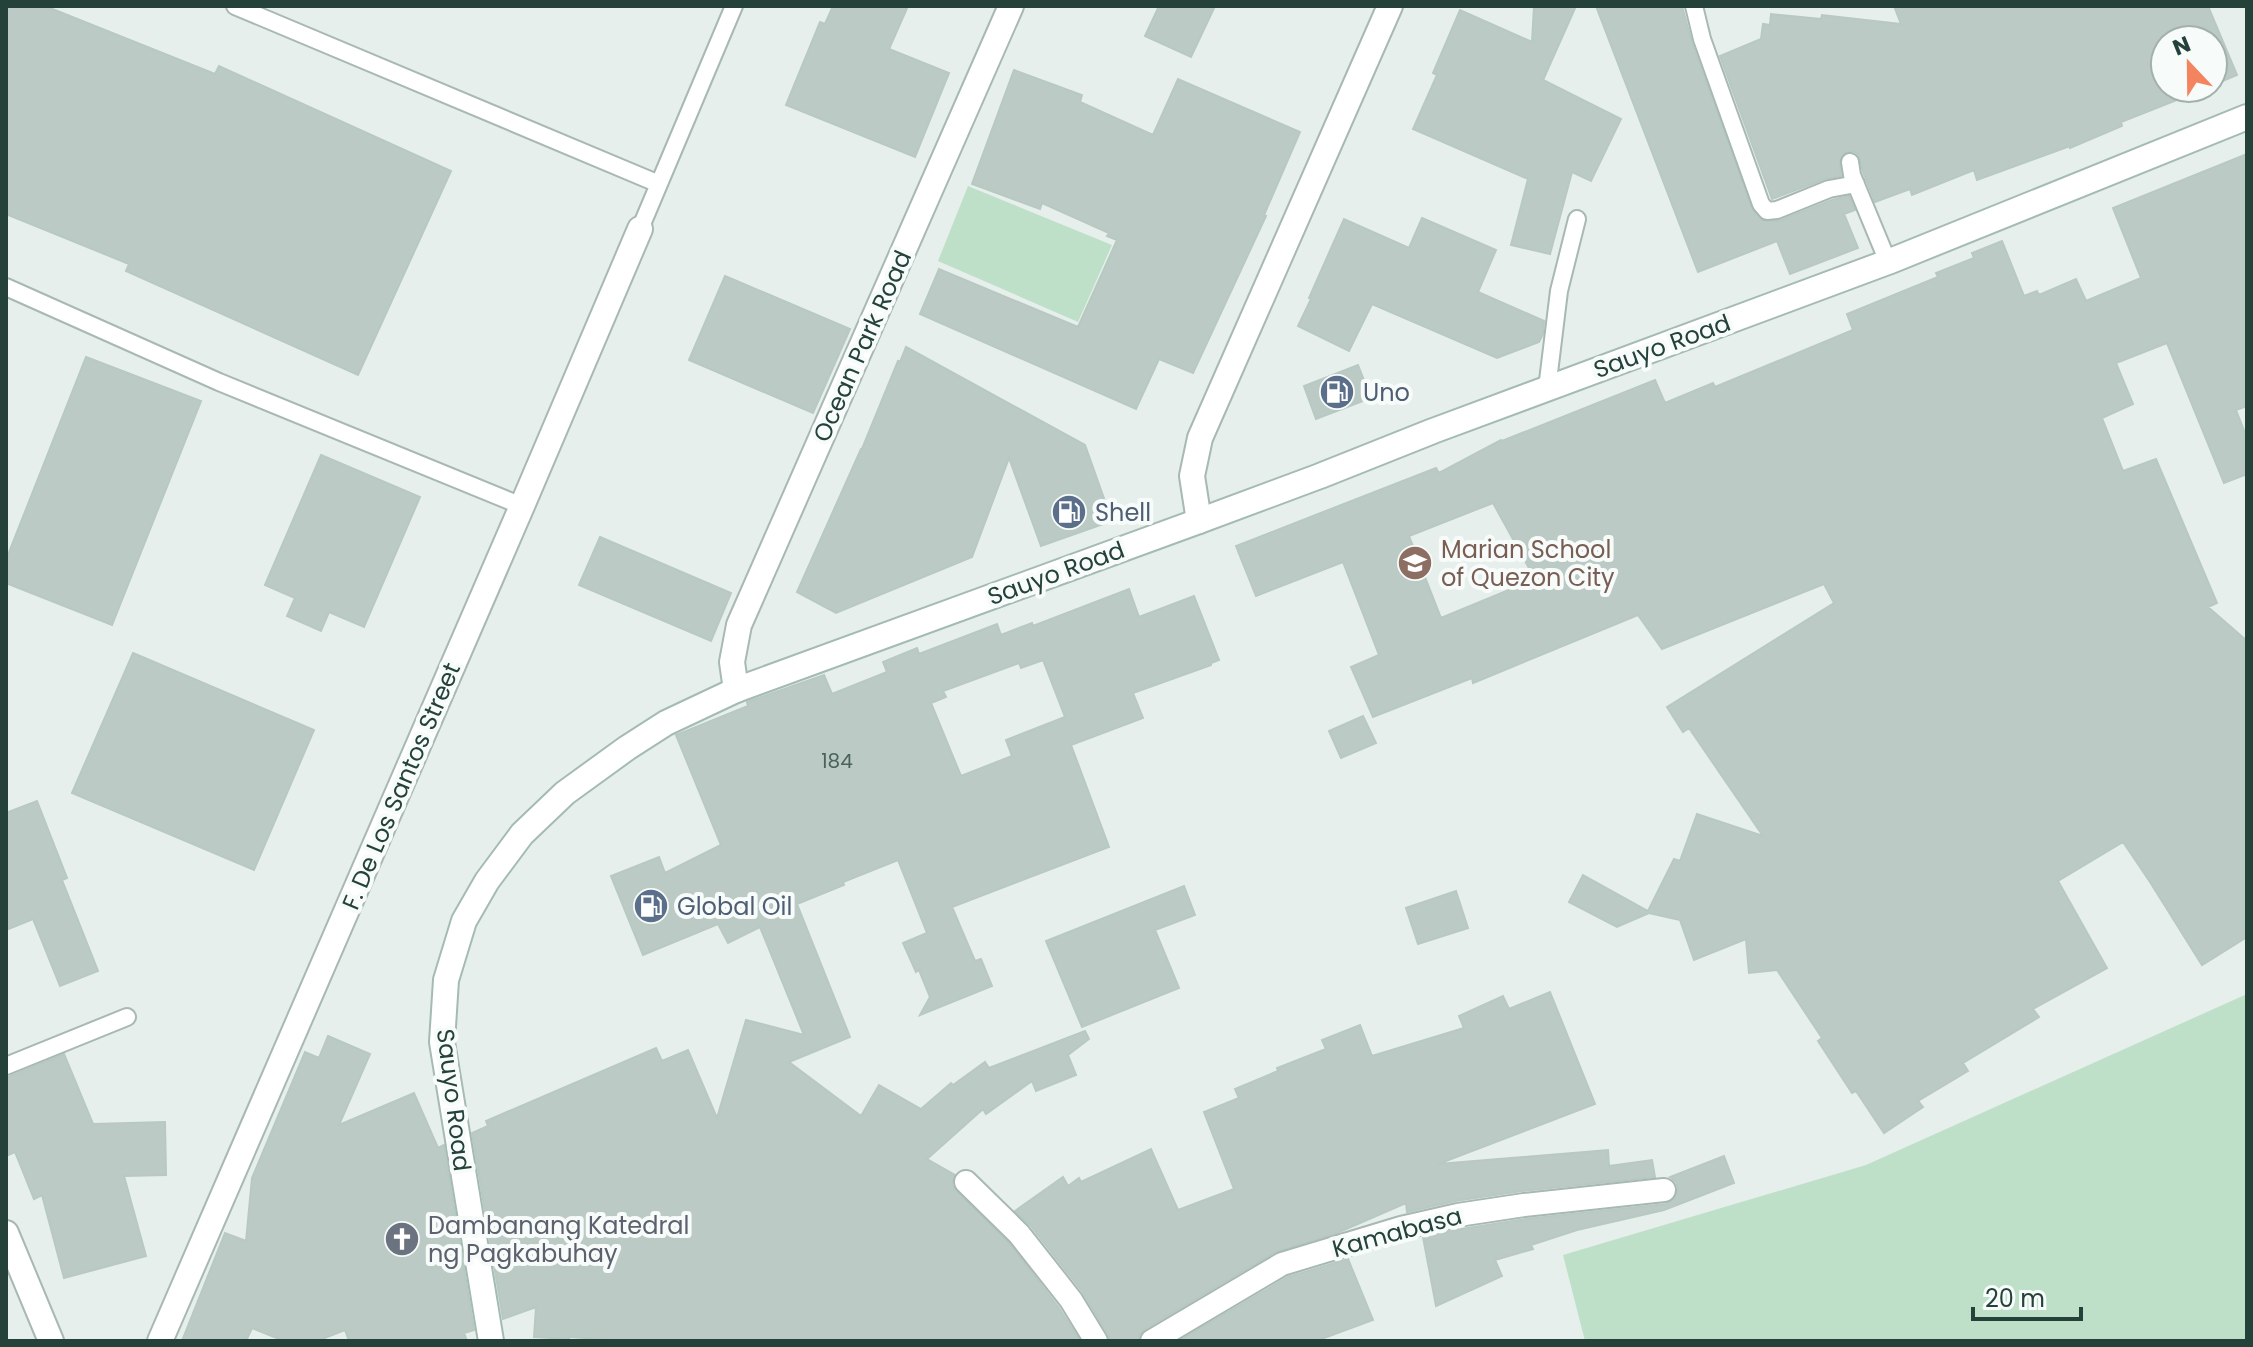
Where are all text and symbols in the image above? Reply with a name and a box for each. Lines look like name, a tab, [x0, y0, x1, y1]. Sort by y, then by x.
north arrow	[2149, 24, 2229, 104]
text: N	[2168, 28, 2195, 63]
street label: Ocean Park Road	[805, 245, 919, 447]
street label: Sauyo Road	[1589, 306, 1735, 386]
fuel station icon: Uno	[1318, 373, 1356, 411]
place label: Uno	[1363, 376, 1410, 409]
fuel station icon: Shell	[1050, 493, 1088, 531]
place label: Shell	[1095, 496, 1151, 529]
street label: Sauyo Road	[983, 533, 1129, 613]
place label: Marian School of Quezon City	[1441, 533, 1615, 594]
school or university icon: Marian School of Quezon City	[1396, 544, 1434, 582]
street label: F. De Los Santos Street	[334, 657, 468, 915]
house number: 184	[821, 747, 853, 775]
fuel station icon: Global Oil	[632, 887, 670, 925]
place label: Global Oil	[677, 890, 792, 923]
street label: Sauyo Road	[429, 1027, 479, 1173]
street label: Kamabasa	[1329, 1199, 1465, 1265]
place label: Dambanang Katedral ng Pagkabuhay	[428, 1209, 689, 1270]
church icon: Dambanang Katedral ng Pagkabuhay	[383, 1220, 421, 1258]
scale bar	[1973, 1271, 2081, 1321]
text: 20 m	[1985, 1282, 2045, 1315]

